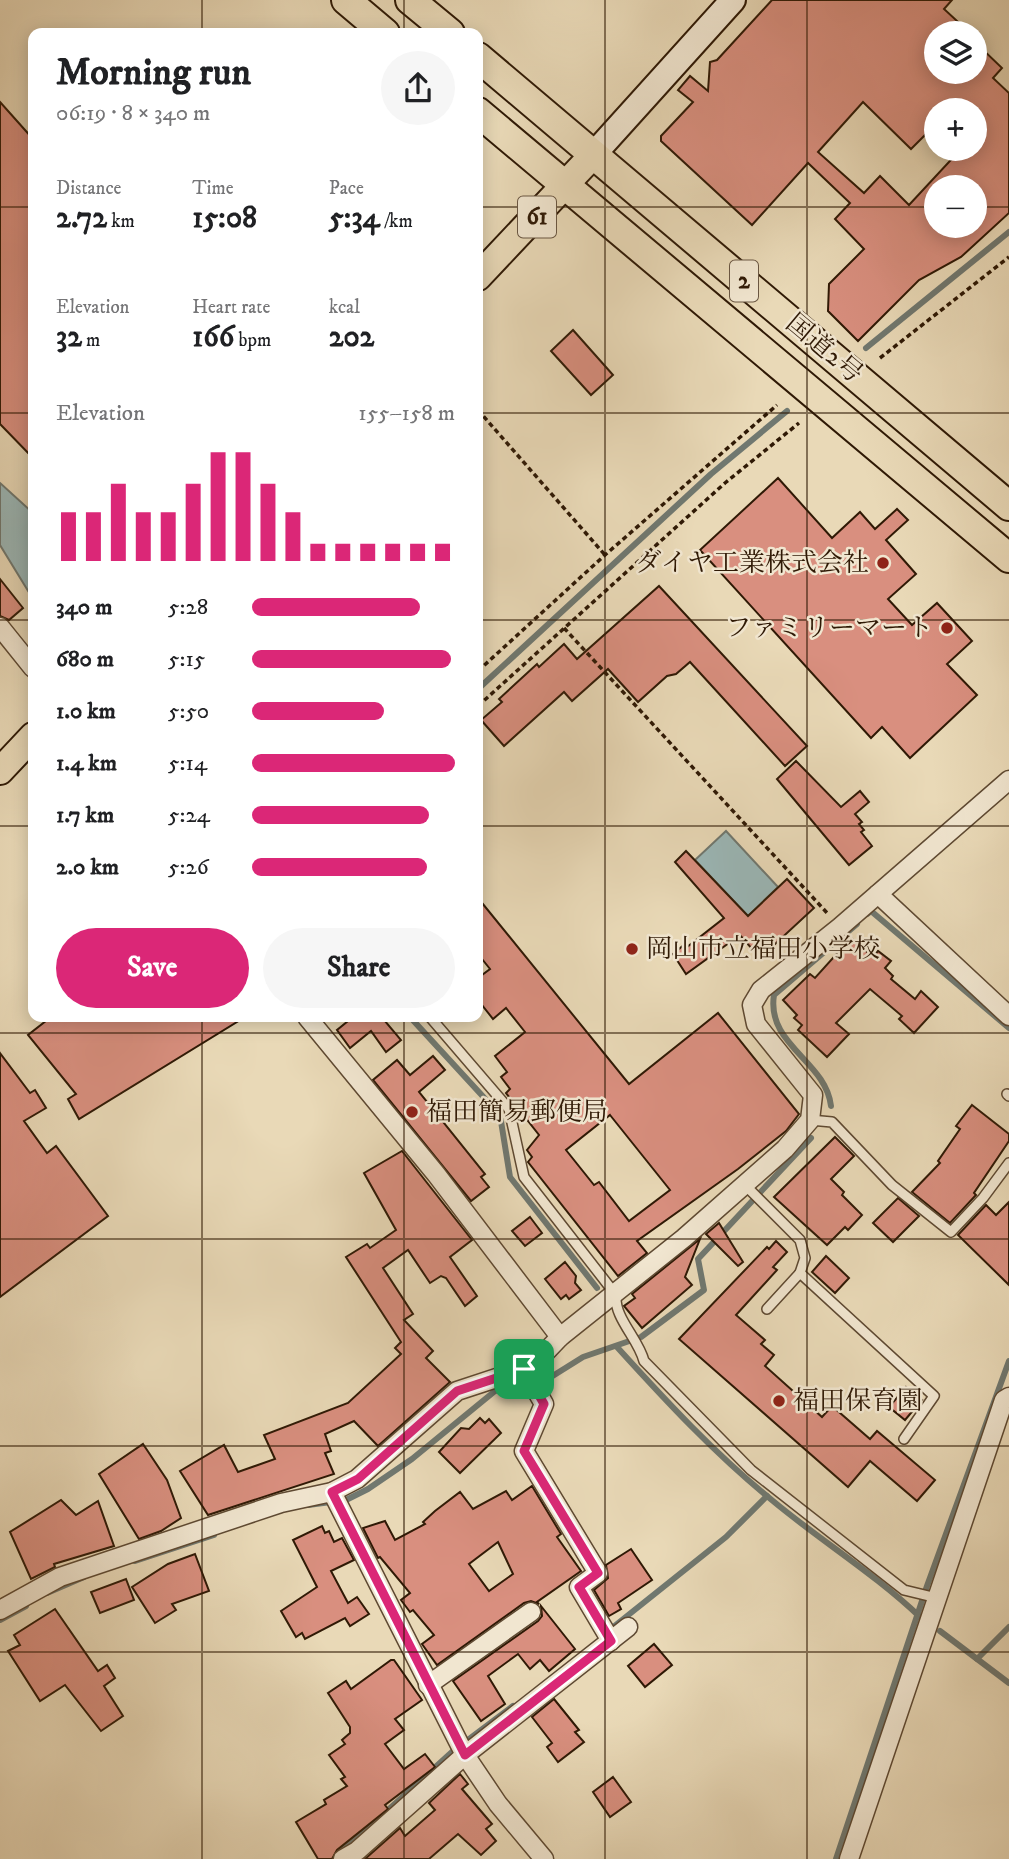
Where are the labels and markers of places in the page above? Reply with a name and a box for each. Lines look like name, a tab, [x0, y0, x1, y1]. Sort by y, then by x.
place label: ダイヤ工業株式会社	[636, 547, 869, 580]
marker: ダイヤ工業株式会社	[875, 555, 891, 571]
place label: ファミリーマート	[726, 612, 933, 645]
marker: ファミリーマート	[939, 620, 955, 636]
place label: 岡山市立福田小学校	[646, 933, 880, 966]
marker: 岡山市立福田小学校	[624, 941, 640, 957]
place label: 福田簡易郵便局	[426, 1096, 608, 1129]
marker: 福田簡易郵便局	[404, 1104, 420, 1120]
pin	[494, 1339, 554, 1399]
place label: 福田保育園	[793, 1385, 923, 1418]
marker: 福田保育園	[771, 1393, 787, 1409]

